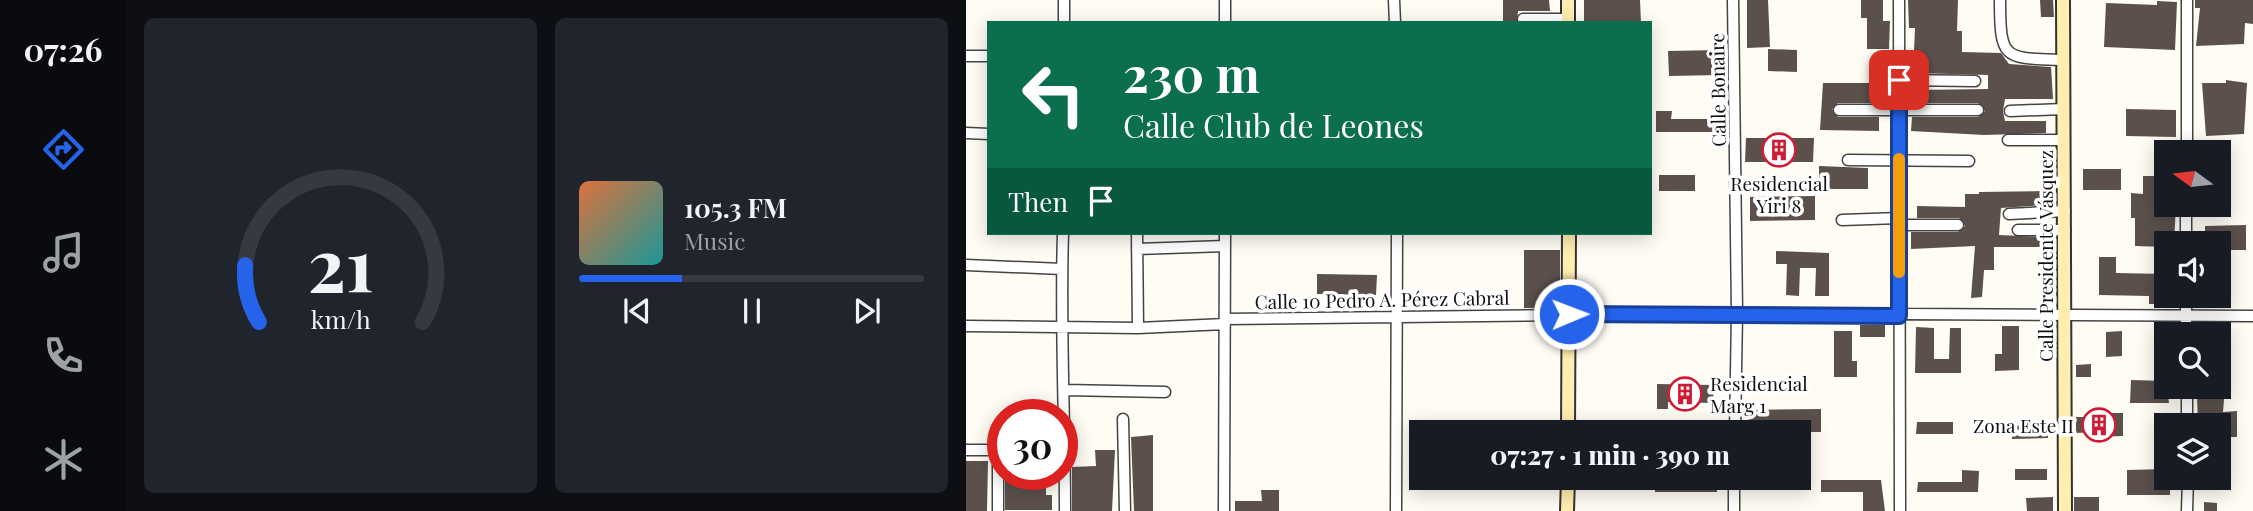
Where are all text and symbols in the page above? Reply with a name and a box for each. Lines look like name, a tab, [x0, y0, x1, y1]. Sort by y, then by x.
text: 07:26	[23, 27, 103, 70]
street label: Calle Bonaire	[1703, 33, 1731, 147]
text: 230 m	[1123, 40, 1260, 105]
icon: left	[1008, 49, 1099, 140]
pin	[1869, 50, 1929, 110]
icon: arrive	[1880, 61, 1918, 99]
text: Calle Club de Leones	[1123, 103, 1424, 146]
icon: directions	[39, 125, 88, 174]
building icon: Residencial Yiri 8	[1760, 131, 1798, 169]
north arrow	[2154, 140, 2231, 217]
map controls	[2154, 140, 2231, 490]
street label: Calle Presidente Vásquez	[2032, 150, 2058, 362]
place label: Residencial Yiri 8	[1730, 170, 1828, 218]
icon: arrive	[1082, 182, 1120, 220]
text: Then	[1008, 184, 1068, 219]
text: 105.3 FM	[684, 190, 787, 225]
text: 21	[308, 213, 373, 310]
text: Music	[684, 225, 745, 256]
icon: music	[39, 228, 88, 277]
button: sound	[2154, 231, 2231, 308]
position arrow	[1532, 277, 1606, 351]
street label: Calle 10 Pedro A. Pérez Cabral	[1254, 284, 1510, 314]
icon: previous	[618, 292, 656, 330]
icon: pause	[733, 292, 771, 330]
icon: next	[848, 292, 886, 330]
text: km/h	[311, 301, 371, 334]
button: search	[2154, 322, 2231, 399]
icon: phone	[39, 331, 88, 380]
place label: Residencial Marg 1	[1710, 370, 1808, 418]
building icon: Residencial Marg 1	[1666, 375, 1704, 413]
speed limit sign: 30	[987, 399, 1078, 490]
building icon: Zona Este II	[2080, 406, 2118, 444]
place label: Zona Este II	[1973, 412, 2074, 438]
button: layers	[2154, 413, 2231, 490]
icon: climate	[39, 435, 88, 484]
text: 07:27 · 1 min · 390 m	[1490, 437, 1730, 472]

